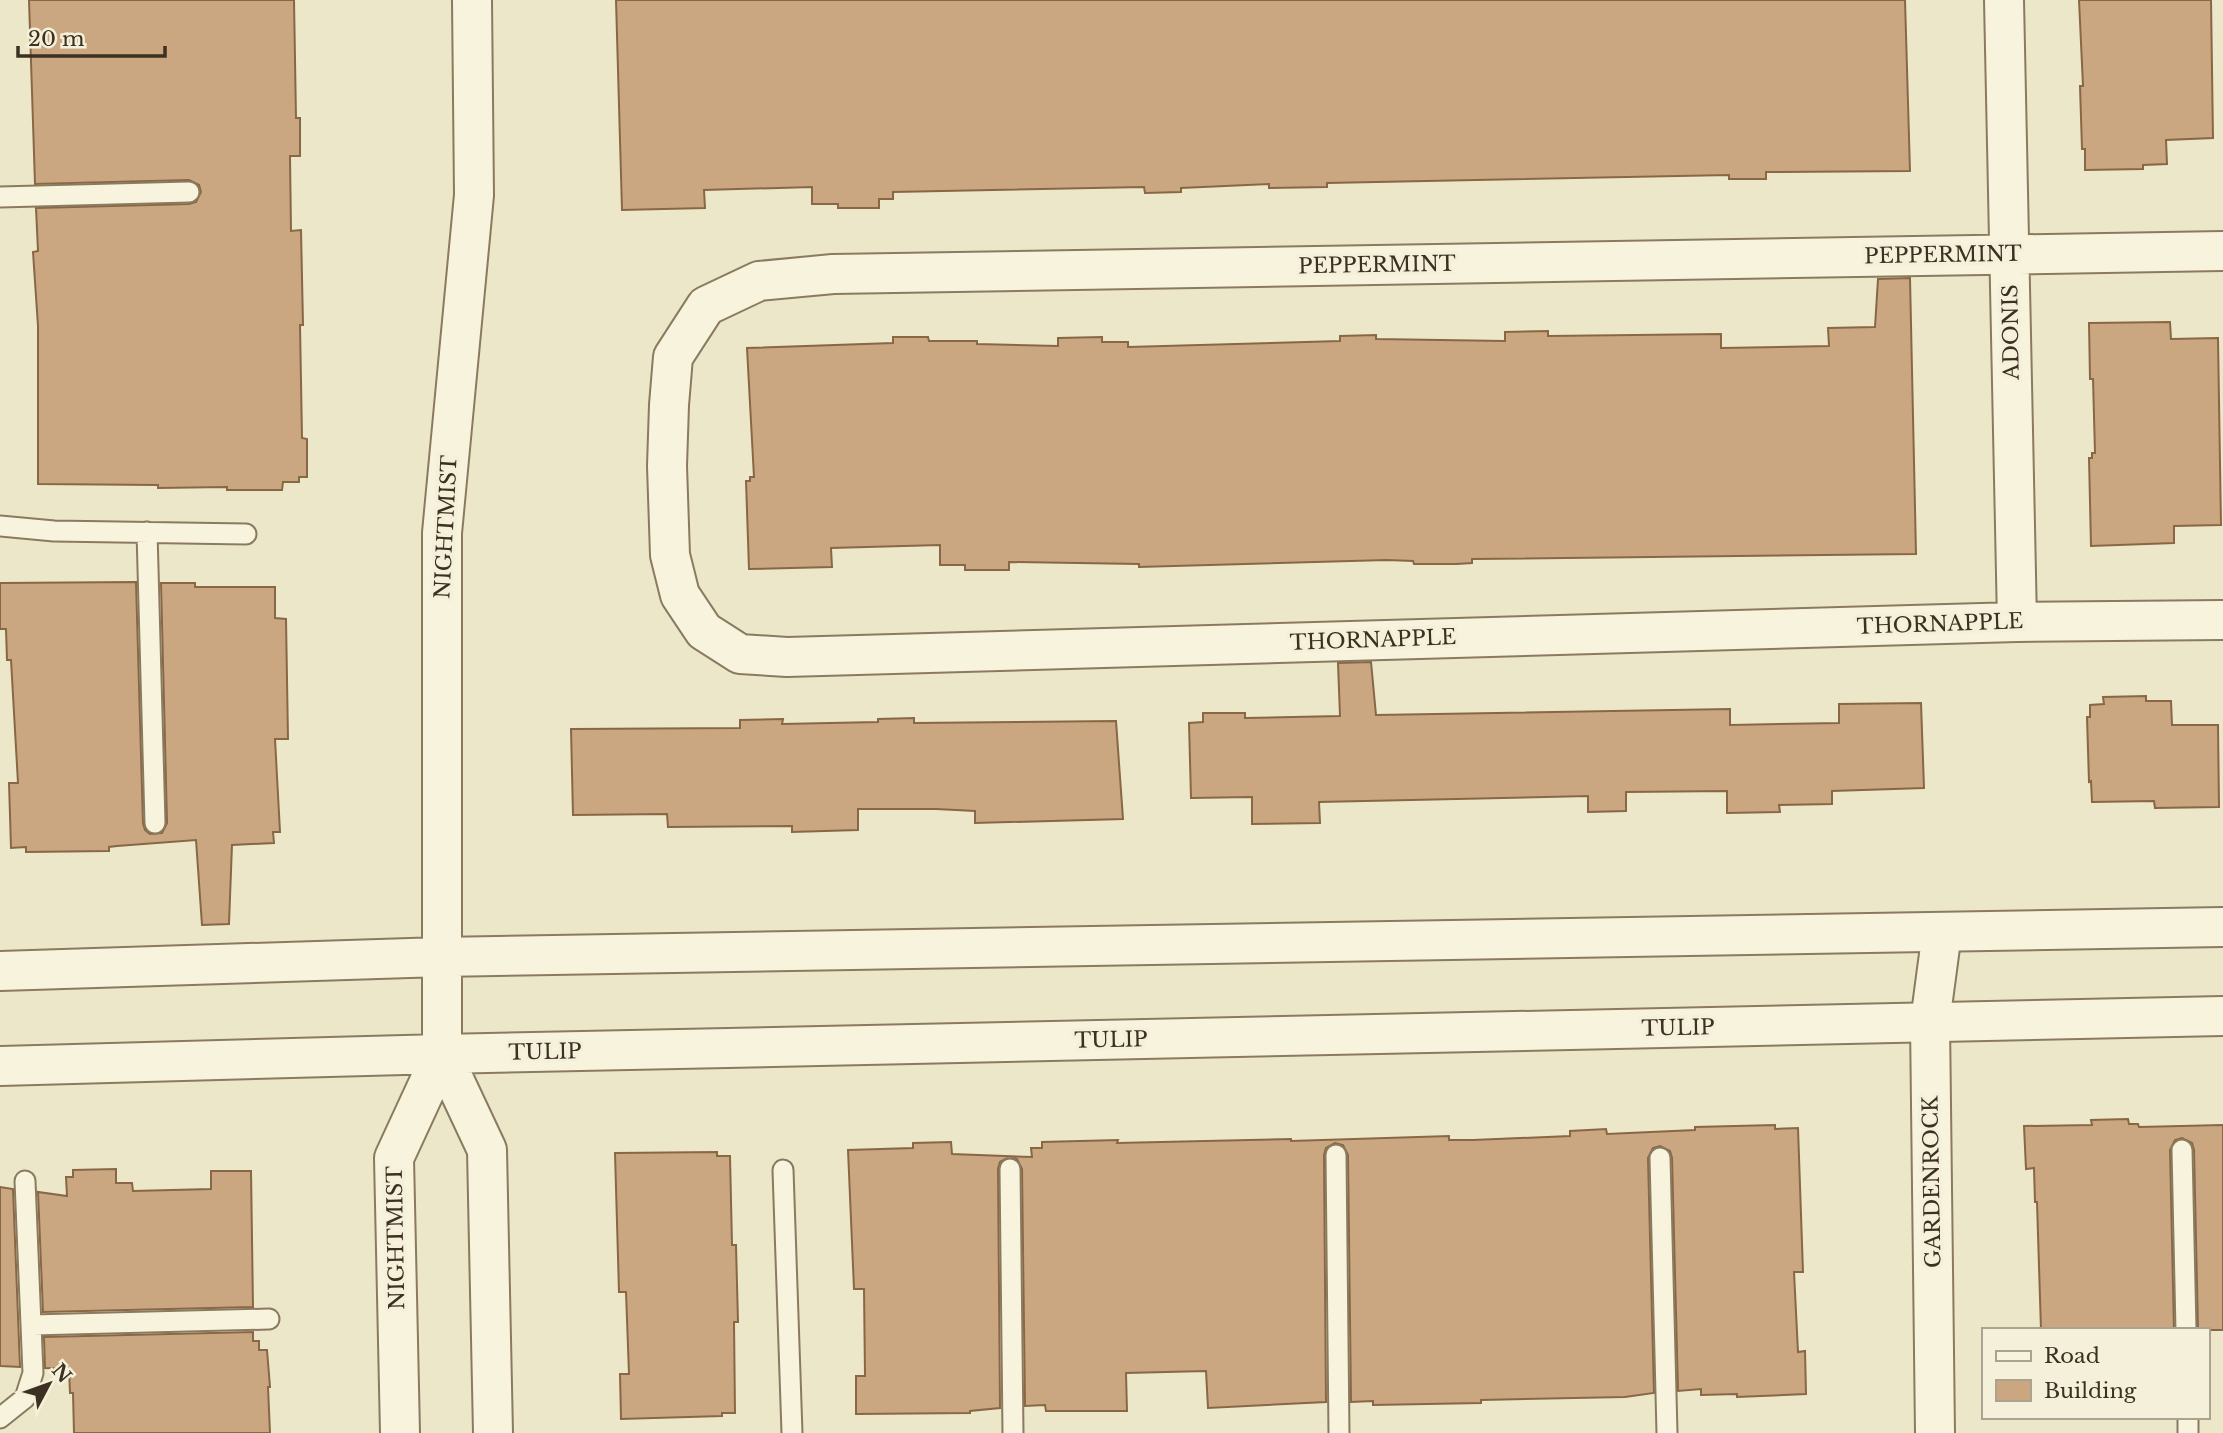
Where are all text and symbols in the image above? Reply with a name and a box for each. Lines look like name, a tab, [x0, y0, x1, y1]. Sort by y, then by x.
scale bar	[18, 14, 164, 58]
text: 20 m	[28, 26, 85, 52]
street label: PEPPERMINT	[1864, 241, 2022, 269]
street label: PEPPERMINT	[1298, 251, 1456, 279]
street label: ADONIS	[1997, 284, 2025, 381]
street label: NIGHTMIST	[429, 454, 463, 600]
street label: THORNAPPLE	[1856, 608, 2024, 640]
street label: THORNAPPLE	[1289, 624, 1457, 656]
street label: TULIP	[1641, 1014, 1715, 1042]
street label: TULIP	[1074, 1026, 1148, 1054]
street label: TULIP	[508, 1038, 582, 1066]
street label: GARDENROCK	[1917, 1095, 1947, 1268]
street label: NIGHTMIST	[382, 1166, 410, 1310]
legend	[1982, 1328, 2209, 1419]
text: Road	[2044, 1343, 2100, 1369]
north arrow	[14, 1349, 84, 1419]
text: N	[47, 1359, 76, 1388]
text: Building	[2044, 1378, 2137, 1404]

